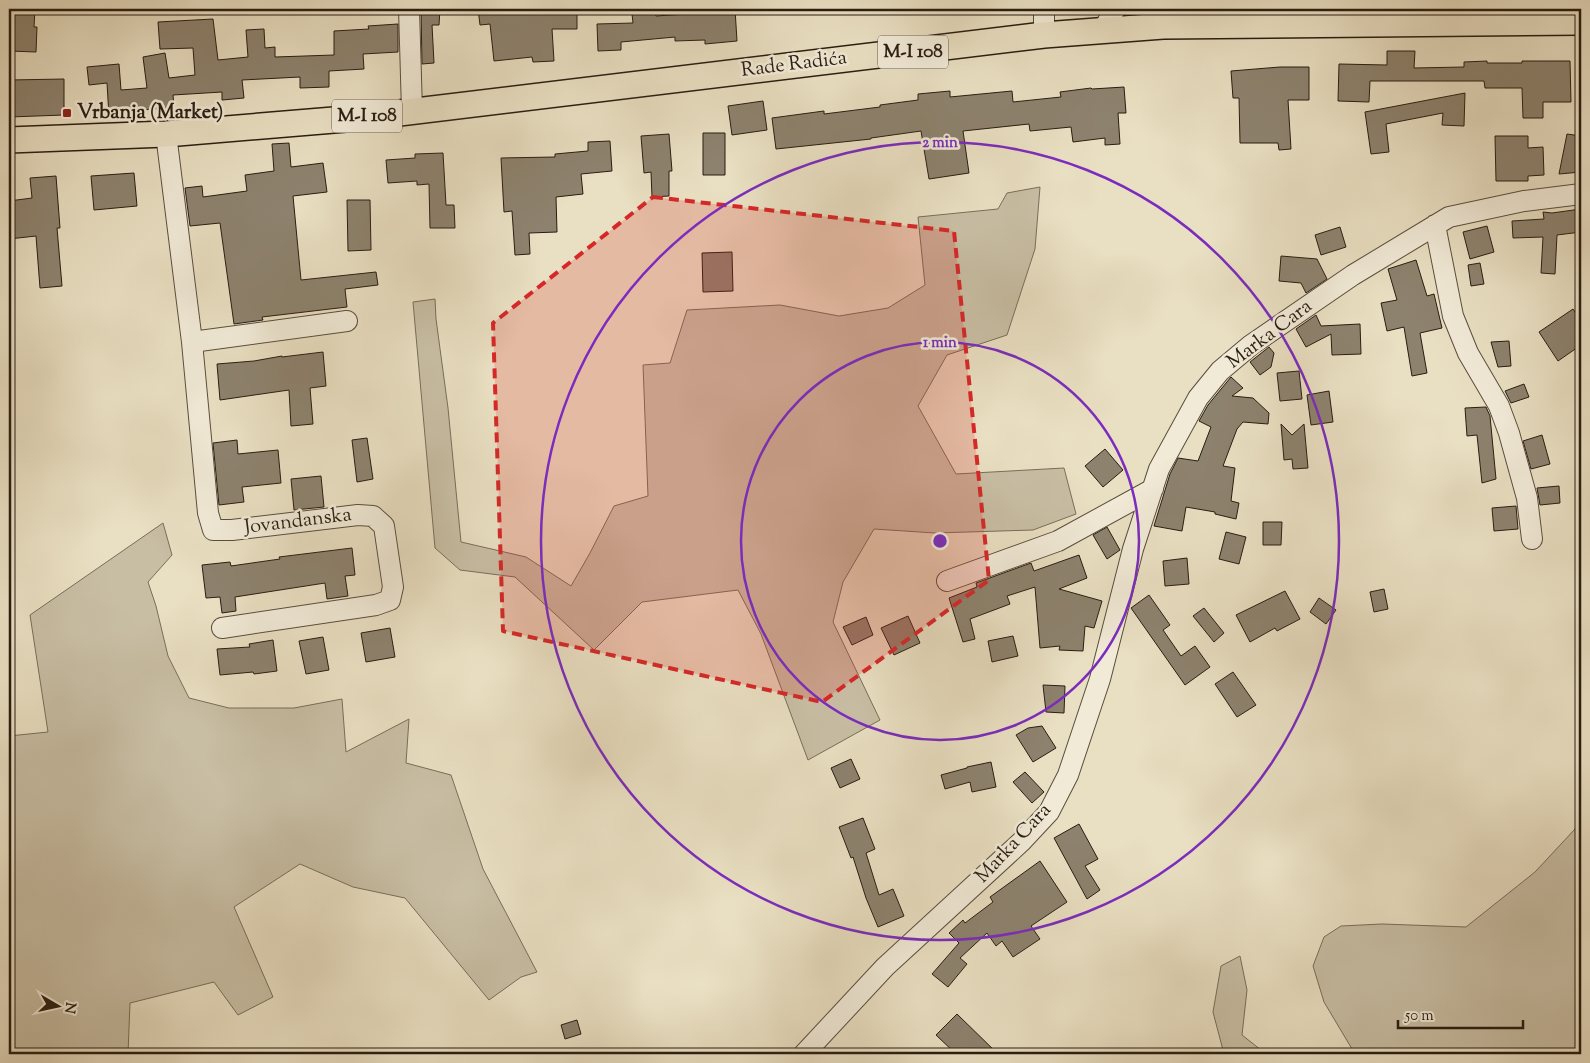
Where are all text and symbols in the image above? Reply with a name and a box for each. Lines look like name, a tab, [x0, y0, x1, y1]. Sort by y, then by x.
road number: M-I 108	[878, 36, 948, 68]
street label: Rade Radića	[739, 44, 849, 86]
place label: Vrbanja (Market)	[77, 99, 223, 128]
road number: M-I 108	[332, 100, 402, 132]
marker: Vrbanja (Market)	[61, 107, 73, 119]
text: 2 min	[922, 133, 958, 154]
street label: Marka Cara	[1221, 293, 1319, 377]
text: 1 min	[923, 333, 957, 354]
street label: Jovandanska	[242, 501, 353, 543]
centre of rings	[931, 532, 949, 550]
street label: Marka Cara	[969, 797, 1059, 891]
north arrow	[32, 980, 82, 1030]
scale bar	[1398, 998, 1522, 1030]
text: N	[58, 1001, 80, 1015]
text: 50 m	[1404, 1006, 1434, 1027]

